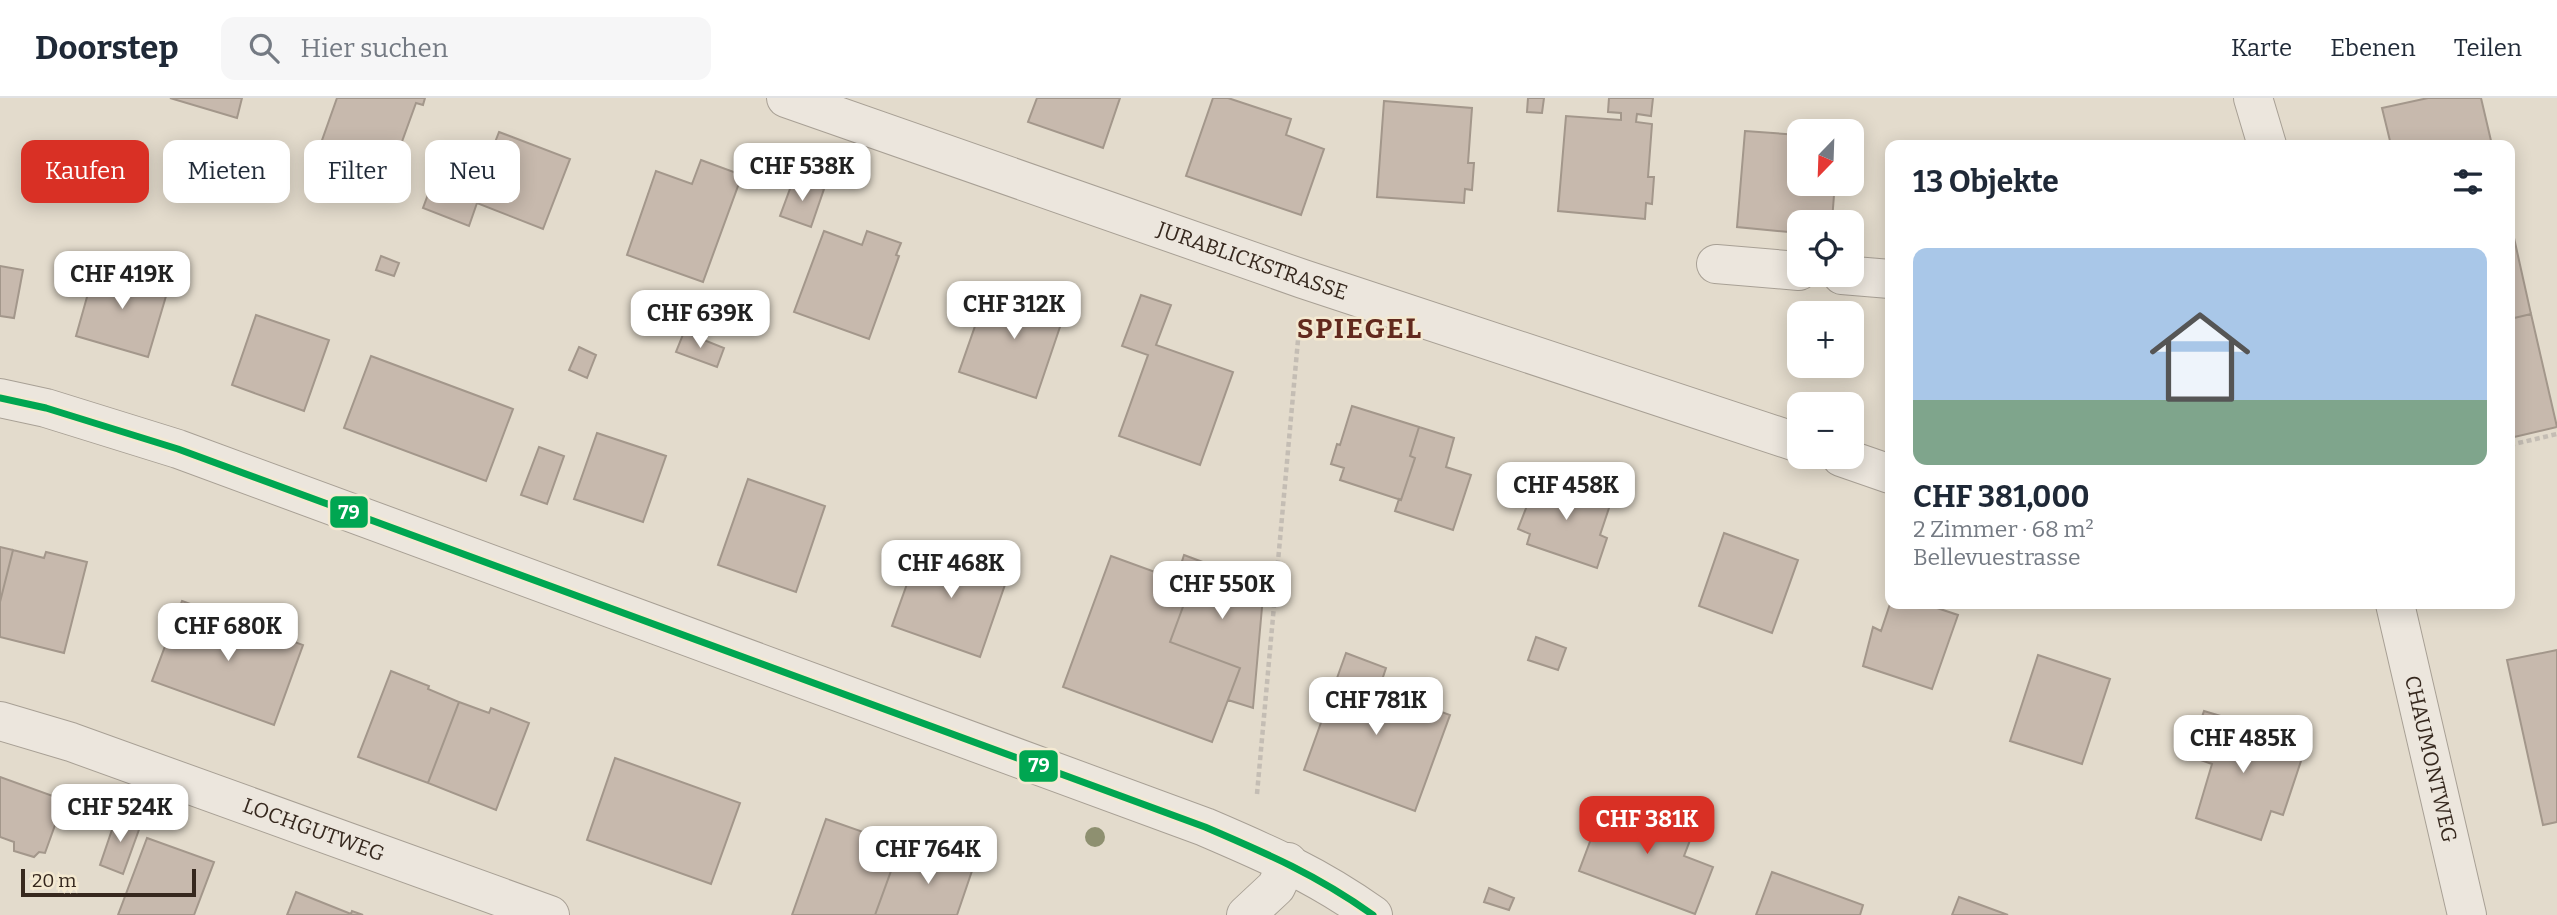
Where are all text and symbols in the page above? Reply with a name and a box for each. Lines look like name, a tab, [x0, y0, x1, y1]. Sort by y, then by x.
search box	[221, 17, 711, 80]
text: Doorstep	[35, 28, 179, 68]
icon: search	[245, 29, 283, 67]
text: Hier suchen	[301, 33, 448, 64]
text: Karte	[2231, 34, 2292, 62]
text: Ebenen	[2330, 34, 2416, 62]
text: Teilen	[2454, 34, 2522, 62]
north arrow	[1787, 119, 1864, 196]
map controls	[1787, 119, 1864, 469]
chip: Kaufen	[21, 140, 149, 203]
chip: Mieten	[163, 140, 290, 203]
chip: Filter	[304, 140, 411, 203]
chip: Neu	[425, 140, 520, 203]
pin: CHF 538K	[730, 144, 874, 203]
text: CHF 538K	[750, 152, 854, 180]
icon: filters	[2449, 163, 2487, 201]
text: 13 Objekte	[1913, 164, 2059, 200]
button: locate	[1787, 210, 1864, 287]
street label: JURABLICKSTRASSE	[1153, 216, 1351, 306]
pin: CHF 419K	[50, 252, 194, 311]
text: CHF 419K	[70, 260, 174, 288]
pin: CHF 312K	[942, 282, 1086, 341]
pin: CHF 639K	[628, 290, 772, 350]
text: CHF 312K	[963, 290, 1065, 318]
icon: home	[2137, 294, 2263, 420]
text: CHF 639K	[647, 299, 753, 327]
button: +	[1787, 301, 1864, 378]
district label: SPIEGEL	[1297, 312, 1423, 345]
button: −	[1787, 392, 1864, 469]
pin: CHF 458K	[1494, 462, 1638, 522]
text: CHF 458K	[1513, 471, 1619, 499]
text: CHF 381,000	[1913, 479, 2090, 515]
line badge: 79	[329, 495, 369, 529]
text: 79	[338, 501, 360, 524]
text: 2 Zimmer · 68 m²	[1913, 515, 2094, 543]
pin: CHF 468K	[879, 540, 1023, 600]
text: Bellevuestrasse	[1913, 543, 2080, 571]
text: CHF 468K	[897, 549, 1005, 577]
pin: CHF 550K	[1150, 561, 1294, 621]
text: CHF 550K	[1169, 570, 1275, 598]
pin: CHF 680K	[156, 603, 300, 663]
text: CHF 680K	[174, 612, 282, 640]
street label: CHAUMONTWEG	[2399, 673, 2463, 845]
pin: CHF 781K	[1304, 678, 1448, 737]
text: CHF 781K	[1325, 686, 1427, 714]
pin: CHF 485K	[2171, 716, 2315, 775]
text: CHF 485K	[2190, 724, 2296, 752]
line badge: 79	[1018, 749, 1059, 783]
text: 79	[1028, 754, 1050, 777]
pin: CHF 524K	[48, 784, 192, 844]
street label: LOCHGUTWEG	[239, 792, 388, 867]
text: CHF 524K	[67, 793, 173, 821]
pin: CHF 381K	[1575, 796, 1719, 856]
text: CHF 381K	[1595, 805, 1699, 833]
pin: CHF 764K	[856, 826, 1000, 886]
text: CHF 764K	[875, 835, 981, 863]
scale bar	[21, 866, 196, 898]
text: 20 m	[32, 869, 76, 892]

